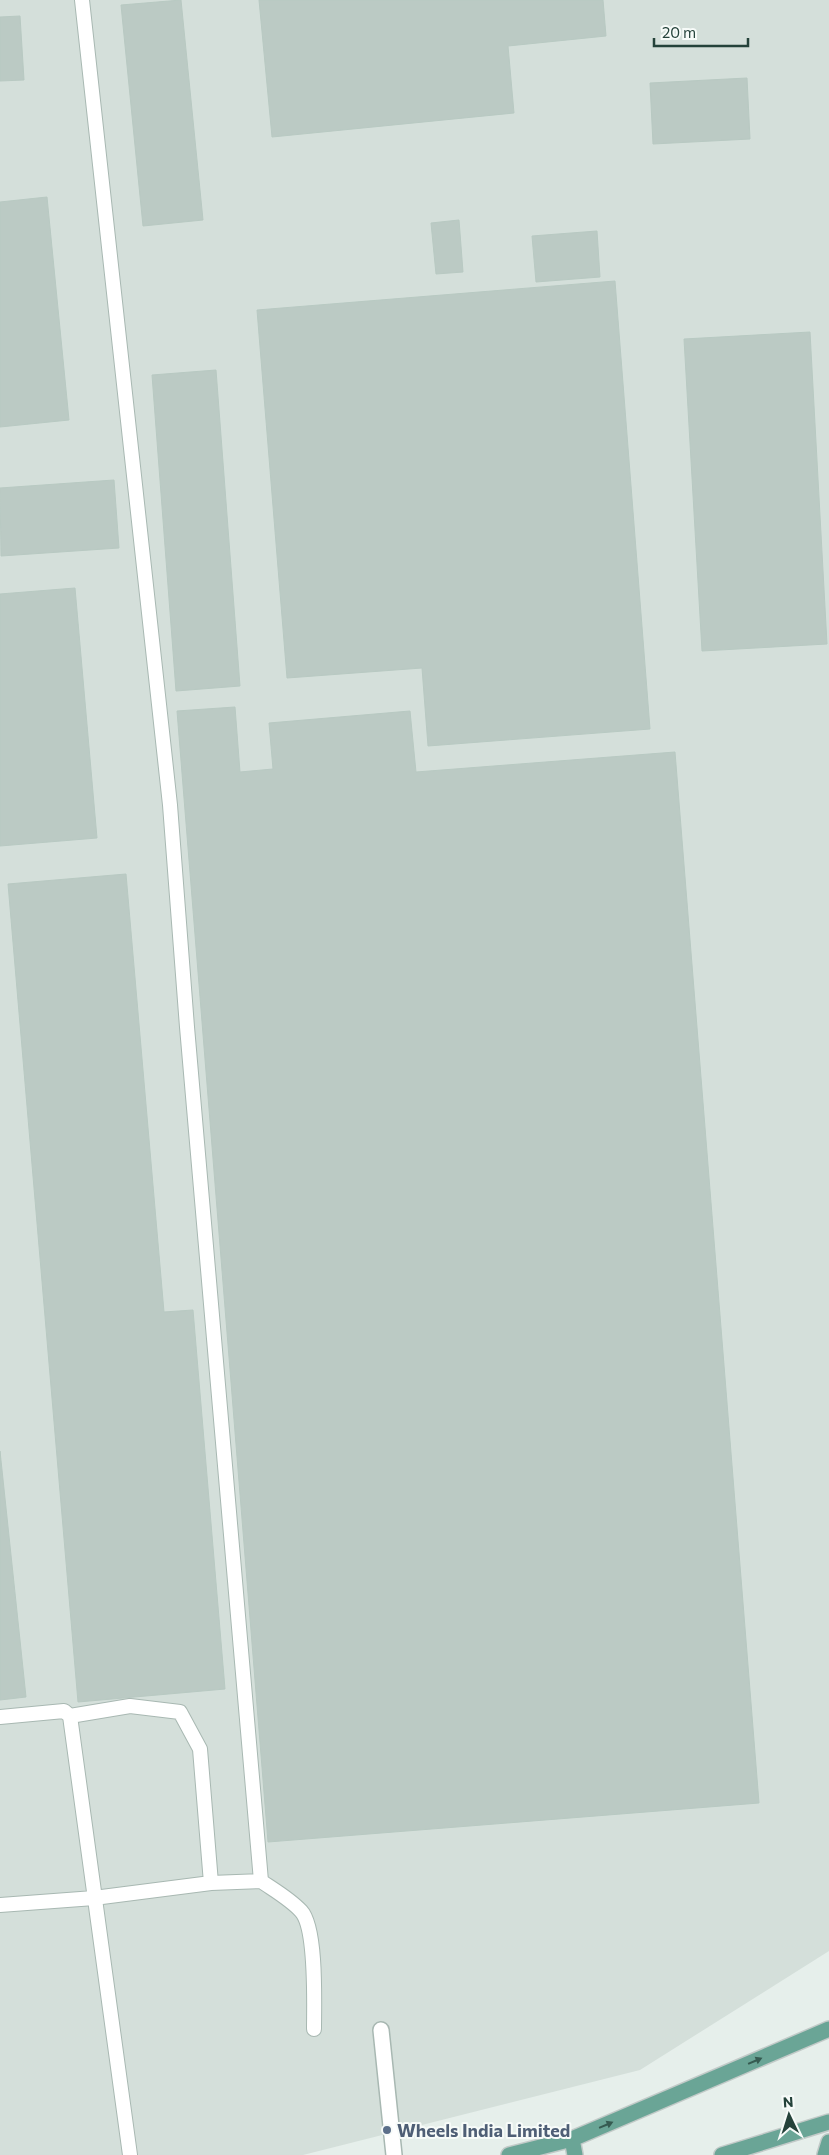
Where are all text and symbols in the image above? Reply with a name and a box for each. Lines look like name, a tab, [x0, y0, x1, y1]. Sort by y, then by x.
scale bar	[654, 15, 748, 47]
text: 20 m	[662, 23, 696, 41]
one-way arrow	[748, 2056, 762, 2064]
north arrow	[764, 2090, 814, 2140]
text: N	[782, 2093, 794, 2110]
place label: Wheels India Limited	[397, 2119, 570, 2141]
one-way arrow	[599, 2120, 613, 2128]
marker: Wheels India Limited	[381, 2124, 393, 2136]

